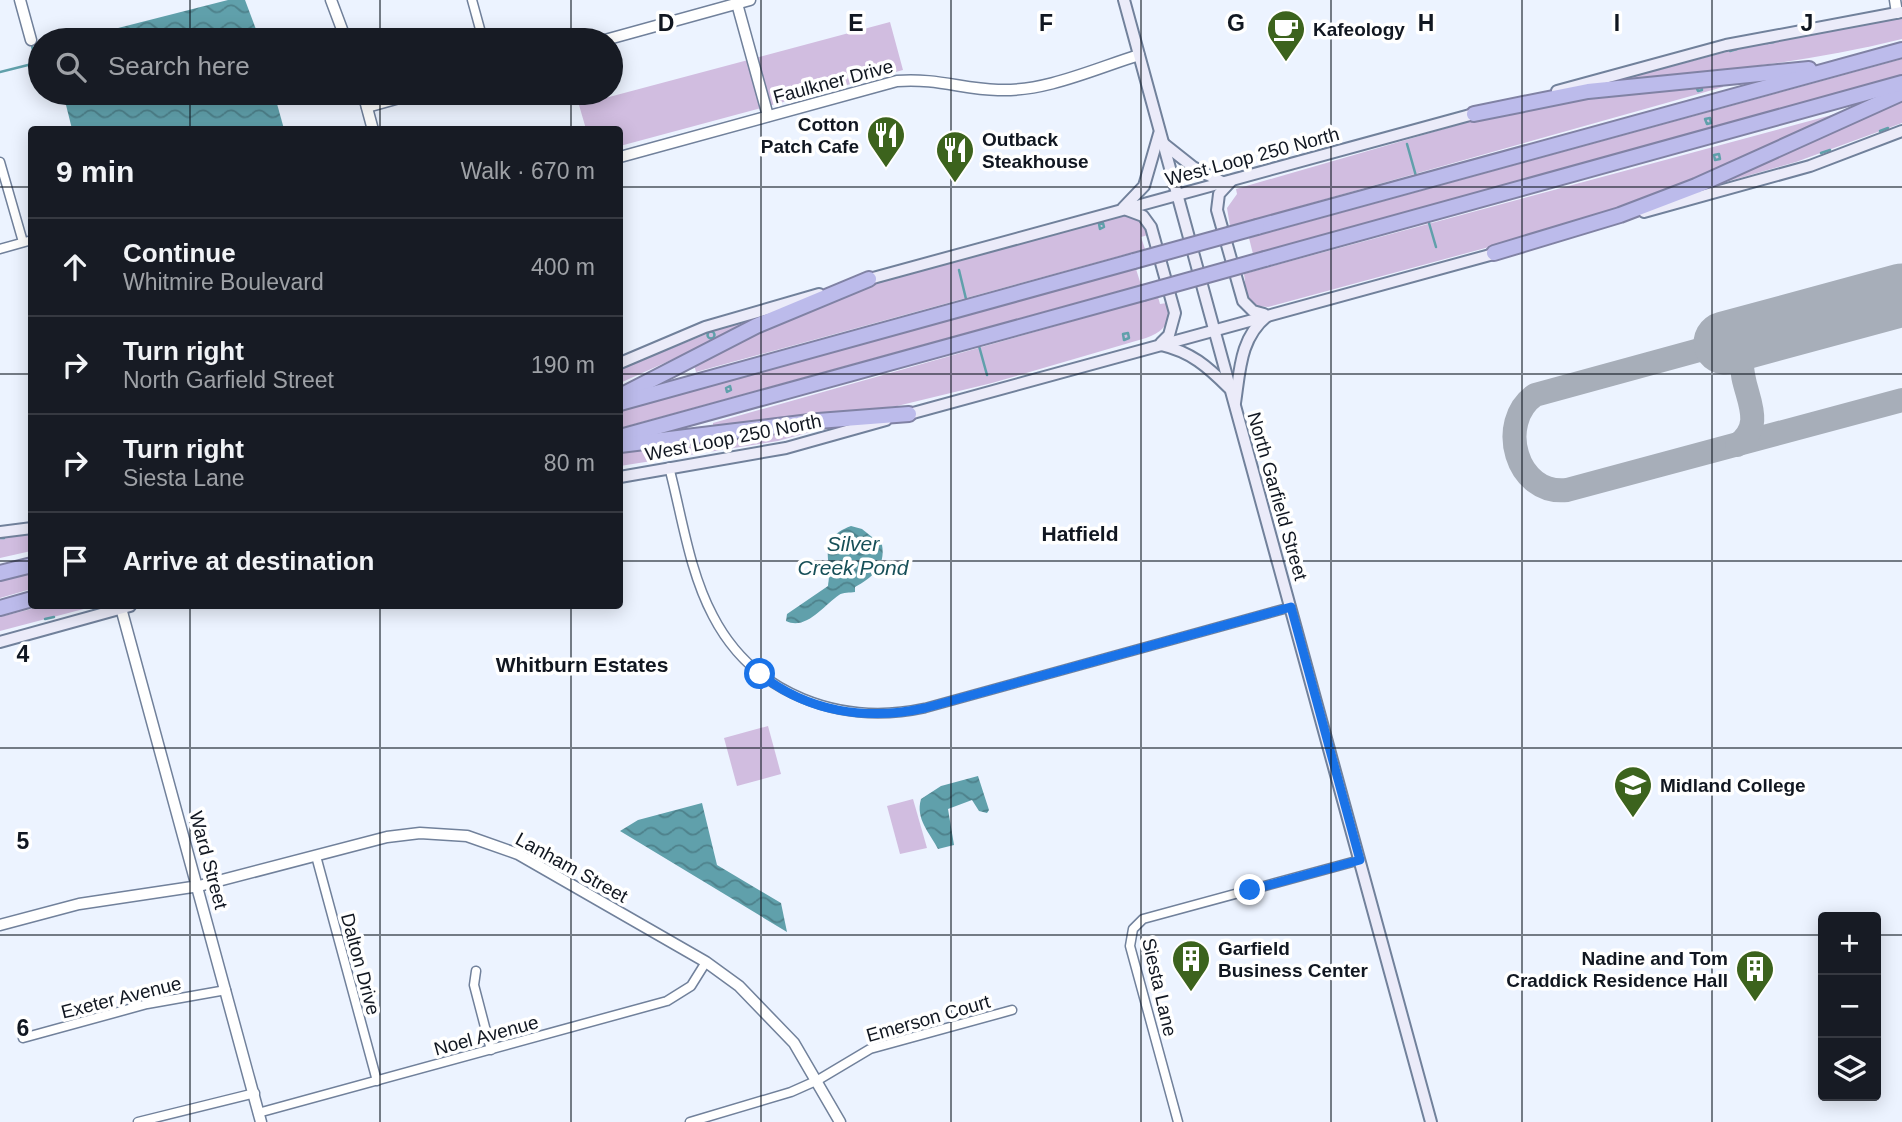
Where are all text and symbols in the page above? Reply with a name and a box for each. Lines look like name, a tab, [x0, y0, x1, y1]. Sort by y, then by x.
cafe icon: Kafeology	[1265, 8, 1307, 63]
text: D	[658, 10, 674, 36]
text: E	[848, 10, 864, 36]
text: F	[1039, 10, 1053, 36]
text: G	[1227, 10, 1245, 36]
text: H	[1418, 10, 1434, 36]
text: I	[1614, 10, 1620, 36]
text: J	[1801, 10, 1813, 36]
place label: Kafeology	[1313, 19, 1405, 40]
search box	[28, 28, 623, 105]
icon: search	[52, 48, 90, 86]
text: Search here	[108, 51, 250, 81]
street label: Faulkner Drive	[771, 55, 896, 108]
place label: Cotton Patch Cafe	[761, 114, 859, 157]
restaurant icon: Cotton Patch Cafe	[865, 114, 907, 169]
street label: West Loop 250 North	[1163, 123, 1341, 190]
restaurant icon: Outback Steakhouse	[934, 129, 976, 184]
place label: Outback Steakhouse	[982, 129, 1089, 172]
text: 9 min	[56, 155, 134, 188]
text: Walk · 670 m	[460, 158, 595, 184]
text: Continue	[123, 238, 236, 268]
icon: ahead	[56, 248, 94, 286]
text: 400 m	[531, 254, 595, 280]
text: Whitmire Boulevard	[123, 269, 324, 295]
text: Turn right	[123, 336, 244, 366]
icon: right	[56, 346, 94, 384]
text: 190 m	[531, 352, 595, 378]
text: North Garfield Street	[123, 367, 334, 393]
street label: North Garfield Street	[1243, 409, 1312, 583]
street label: West Loop 250 North	[643, 410, 823, 465]
text: Turn right	[123, 434, 244, 464]
icon: right	[56, 444, 94, 482]
text: 80 m	[544, 450, 595, 476]
text: Siesta Lane	[123, 465, 244, 491]
district label: Hatfield	[1041, 522, 1119, 545]
water label: Silver Creek Pond	[798, 532, 910, 579]
icon: arrive	[56, 542, 94, 580]
text: Arrive at destination	[123, 546, 374, 576]
text: 4	[17, 641, 30, 667]
district label: Whitburn Estates	[496, 653, 668, 676]
route start	[744, 658, 775, 689]
school or university icon: Midland College	[1612, 764, 1654, 819]
place label: Midland College	[1660, 775, 1806, 796]
street label: Ward Street	[185, 809, 232, 912]
text: 5	[17, 828, 30, 854]
street label: Lanham Street	[512, 828, 632, 907]
route end	[1234, 874, 1265, 905]
street label: Dalton Drive	[337, 911, 384, 1017]
map controls	[1818, 912, 1881, 1101]
button: +	[1818, 912, 1881, 975]
street label: Siesta Lane	[1138, 936, 1181, 1038]
building icon: Garfield Business Center	[1170, 938, 1212, 993]
place label: Garfield Business Center	[1218, 938, 1369, 981]
place label: Nadine and Tom Craddick Residence Hall	[1506, 948, 1728, 991]
building icon: Nadine and Tom Craddick Residence Hall	[1734, 948, 1776, 1003]
street label: Exeter Avenue	[59, 972, 183, 1023]
button: −	[1818, 975, 1881, 1038]
street label: Emerson Court	[864, 991, 993, 1046]
street label: Noel Avenue	[432, 1011, 541, 1060]
text: 6	[17, 1015, 29, 1041]
button: layers	[1818, 1038, 1881, 1101]

